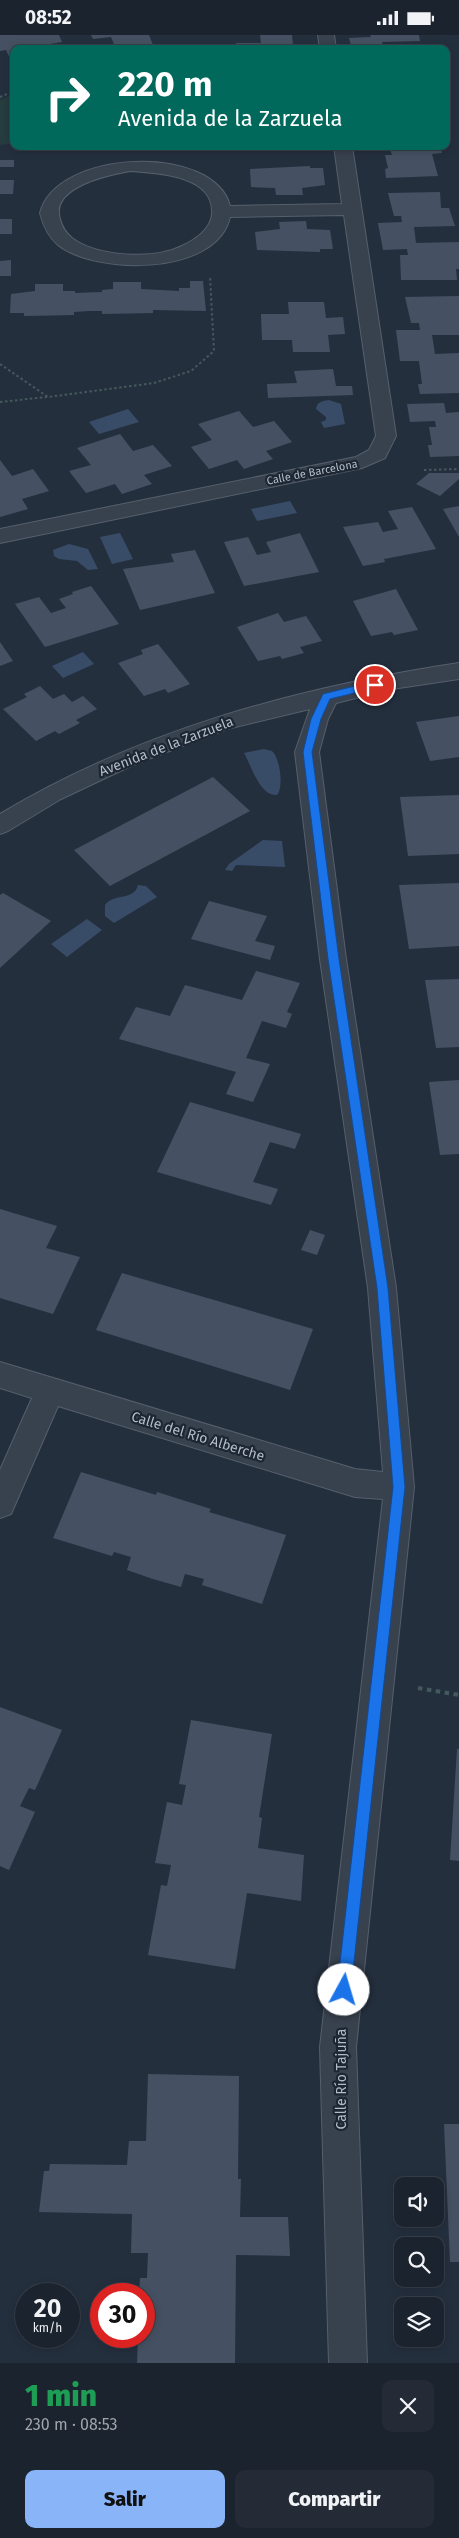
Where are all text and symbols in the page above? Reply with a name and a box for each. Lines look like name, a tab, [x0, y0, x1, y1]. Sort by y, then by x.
text: 08:52	[25, 6, 72, 29]
text: 220 m	[118, 63, 213, 105]
icon: right	[35, 65, 100, 130]
text: Avenida de la Zarzuela	[118, 105, 342, 132]
street label: Calle de Barcelona	[266, 457, 359, 488]
pin	[354, 664, 396, 706]
icon: arrive	[361, 671, 389, 699]
street label: Avenida de la Zarzuela	[96, 713, 236, 780]
street label: Calle del Río Alberche	[129, 1408, 266, 1465]
position arrow	[317, 1963, 369, 2015]
street label: Calle Río Tajuña	[333, 2029, 350, 2129]
map controls	[394, 2177, 444, 2347]
button: sound	[394, 2177, 444, 2227]
button: search	[394, 2237, 444, 2287]
speed limit sign: 30	[90, 2283, 155, 2348]
text: 20	[34, 2294, 61, 2324]
button: layers	[394, 2297, 444, 2347]
text: km/h	[33, 2321, 62, 2335]
text: 1 min	[25, 2378, 97, 2414]
button: close	[382, 2380, 434, 2432]
text: 230 m · 08:53	[25, 2415, 118, 2434]
button: Salir	[25, 2470, 225, 2528]
button: Compartir	[235, 2470, 434, 2528]

